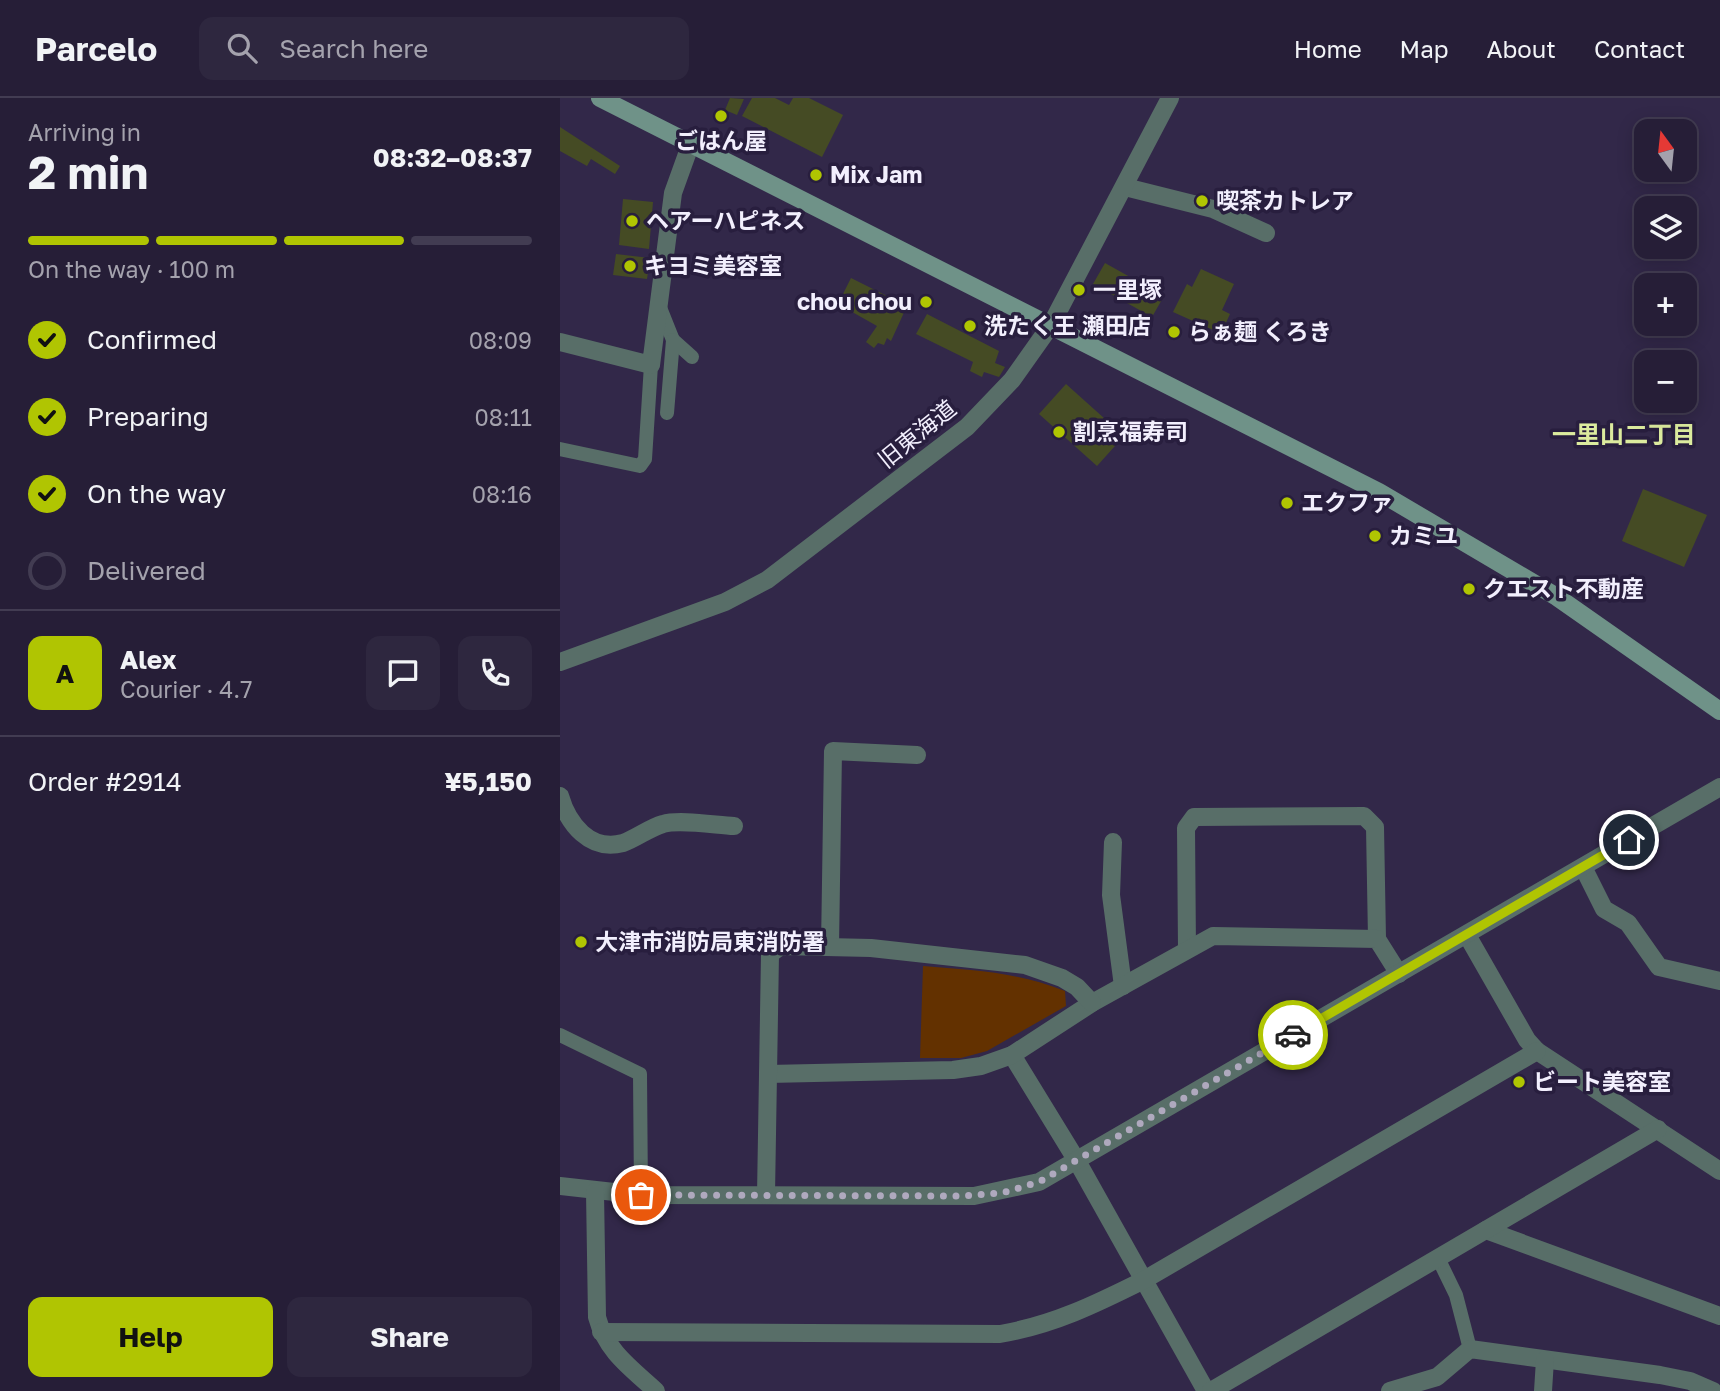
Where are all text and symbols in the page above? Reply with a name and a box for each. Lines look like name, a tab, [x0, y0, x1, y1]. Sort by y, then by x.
search box	[199, 17, 689, 80]
text: Parcelo	[35, 29, 157, 68]
icon: search	[223, 29, 261, 67]
text: Search here	[279, 33, 428, 64]
text: Home	[1294, 34, 1362, 63]
text: Map	[1400, 34, 1449, 63]
text: About	[1487, 34, 1556, 63]
text: Contact	[1594, 34, 1685, 63]
marker: ごはん屋	[713, 108, 729, 124]
text: Arriving in	[28, 118, 141, 146]
north arrow	[1634, 119, 1698, 182]
map controls	[1634, 119, 1697, 413]
place label: ごはん屋	[675, 126, 767, 154]
text: 08:32–08:37	[373, 142, 532, 173]
text: 2 min	[28, 144, 148, 199]
place label: Mix Jam	[830, 160, 922, 188]
marker: Mix Jam	[808, 167, 824, 183]
place label: 喫茶カトレア	[1216, 186, 1354, 214]
marker: 喫茶カトレア	[1194, 193, 1210, 209]
button: layers	[1634, 196, 1697, 259]
place label: ヘアーハピネス	[646, 206, 805, 234]
marker: ヘアーハピネス	[624, 213, 640, 229]
place label: キヨミ美容室	[644, 251, 782, 279]
text: On the way · 100 m	[28, 255, 235, 283]
marker: キヨミ美容室	[622, 258, 638, 274]
button: +	[1634, 273, 1697, 336]
place label: 一里塚	[1093, 275, 1162, 303]
marker: 一里塚	[1071, 282, 1087, 298]
place label: chou chou	[797, 287, 912, 315]
marker: chou chou	[918, 294, 934, 310]
place label: 洗たく王 瀬田店	[984, 311, 1151, 339]
place label: らぁ麺 くろき	[1188, 317, 1332, 345]
marker: 洗たく王 瀬田店	[962, 318, 978, 334]
icon: check	[28, 321, 66, 359]
text: Confirmed	[87, 324, 217, 355]
marker: らぁ麺 くろき	[1166, 324, 1182, 340]
text: 08:09	[469, 326, 532, 354]
button: −	[1634, 350, 1697, 413]
street label: 旧東海道	[872, 393, 961, 473]
icon: check	[28, 398, 66, 436]
text: Preparing	[87, 401, 209, 432]
text: 08:11	[475, 403, 532, 431]
place label: 割烹福寿司	[1073, 417, 1188, 445]
district label: 一里山二丁目	[1552, 419, 1696, 448]
marker: 割烹福寿司	[1051, 424, 1067, 440]
icon: check	[28, 475, 66, 513]
text: On the way	[87, 478, 226, 509]
text: 08:16	[472, 480, 532, 508]
place label: エクファ	[1301, 488, 1393, 516]
marker: エクファ	[1279, 495, 1295, 511]
place label: カミユ	[1389, 521, 1458, 549]
marker: カミユ	[1367, 528, 1383, 544]
text: Delivered	[87, 555, 206, 586]
place label: クエスト不動産	[1483, 574, 1644, 602]
marker: クエスト不動産	[1461, 581, 1477, 597]
button: chat	[366, 636, 440, 710]
button: phone	[458, 636, 532, 710]
text: Alex	[120, 644, 177, 675]
text: A	[56, 658, 74, 689]
text: Courier · 4.7	[120, 675, 252, 703]
text: Order #2914	[28, 766, 182, 797]
text: ¥5,150	[445, 766, 532, 797]
pin	[1599, 810, 1659, 870]
icon: home	[1610, 821, 1648, 859]
place label: 大津市消防局東消防署	[595, 927, 825, 955]
marker: 大津市消防局東消防署	[573, 934, 589, 950]
courier	[1258, 1000, 1328, 1070]
icon: car	[1274, 1016, 1312, 1054]
place label: ビート美容室	[1533, 1067, 1671, 1095]
marker: ビート美容室	[1511, 1074, 1527, 1090]
pin	[611, 1165, 671, 1225]
icon: bag	[622, 1176, 660, 1214]
button: Help	[28, 1297, 273, 1377]
button: Share	[287, 1297, 532, 1377]

